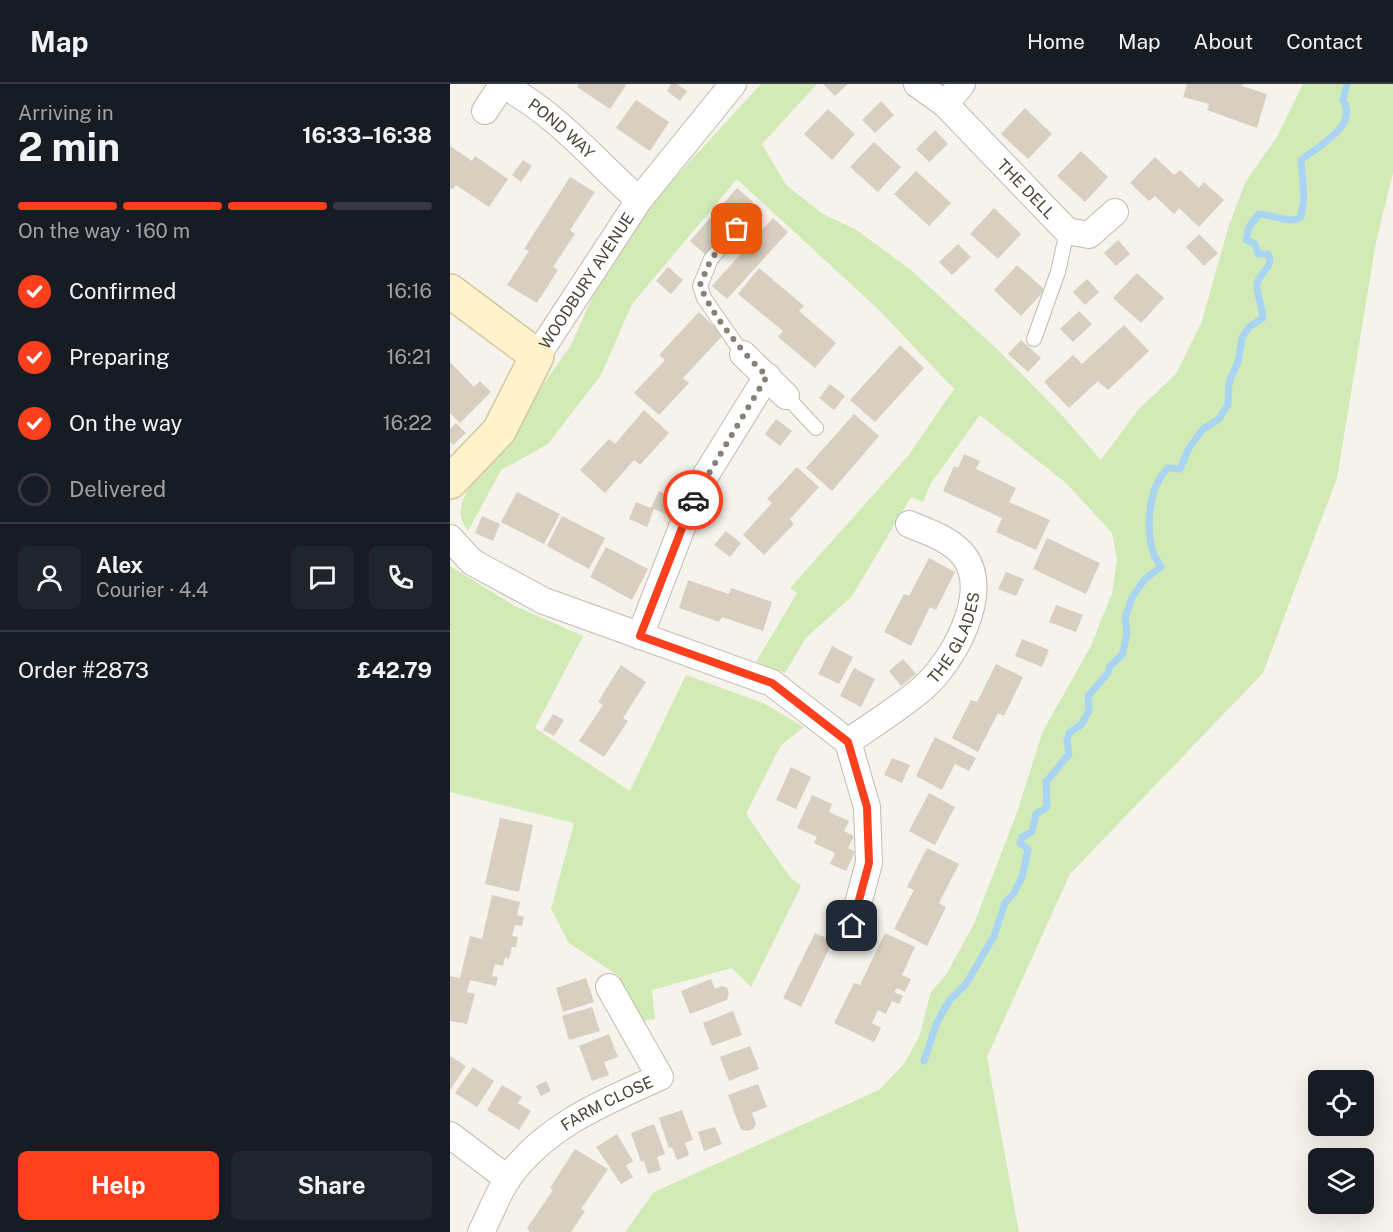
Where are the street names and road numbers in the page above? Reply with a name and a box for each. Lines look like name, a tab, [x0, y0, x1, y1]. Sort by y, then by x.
street label: POND WAY	[524, 95, 599, 163]
street label: THE DELL	[993, 155, 1059, 223]
street label: WOODBURY AVENUE	[535, 209, 638, 353]
street label: THE GLADES	[924, 591, 983, 687]
street label: FARM CLOSE	[557, 1072, 656, 1135]

